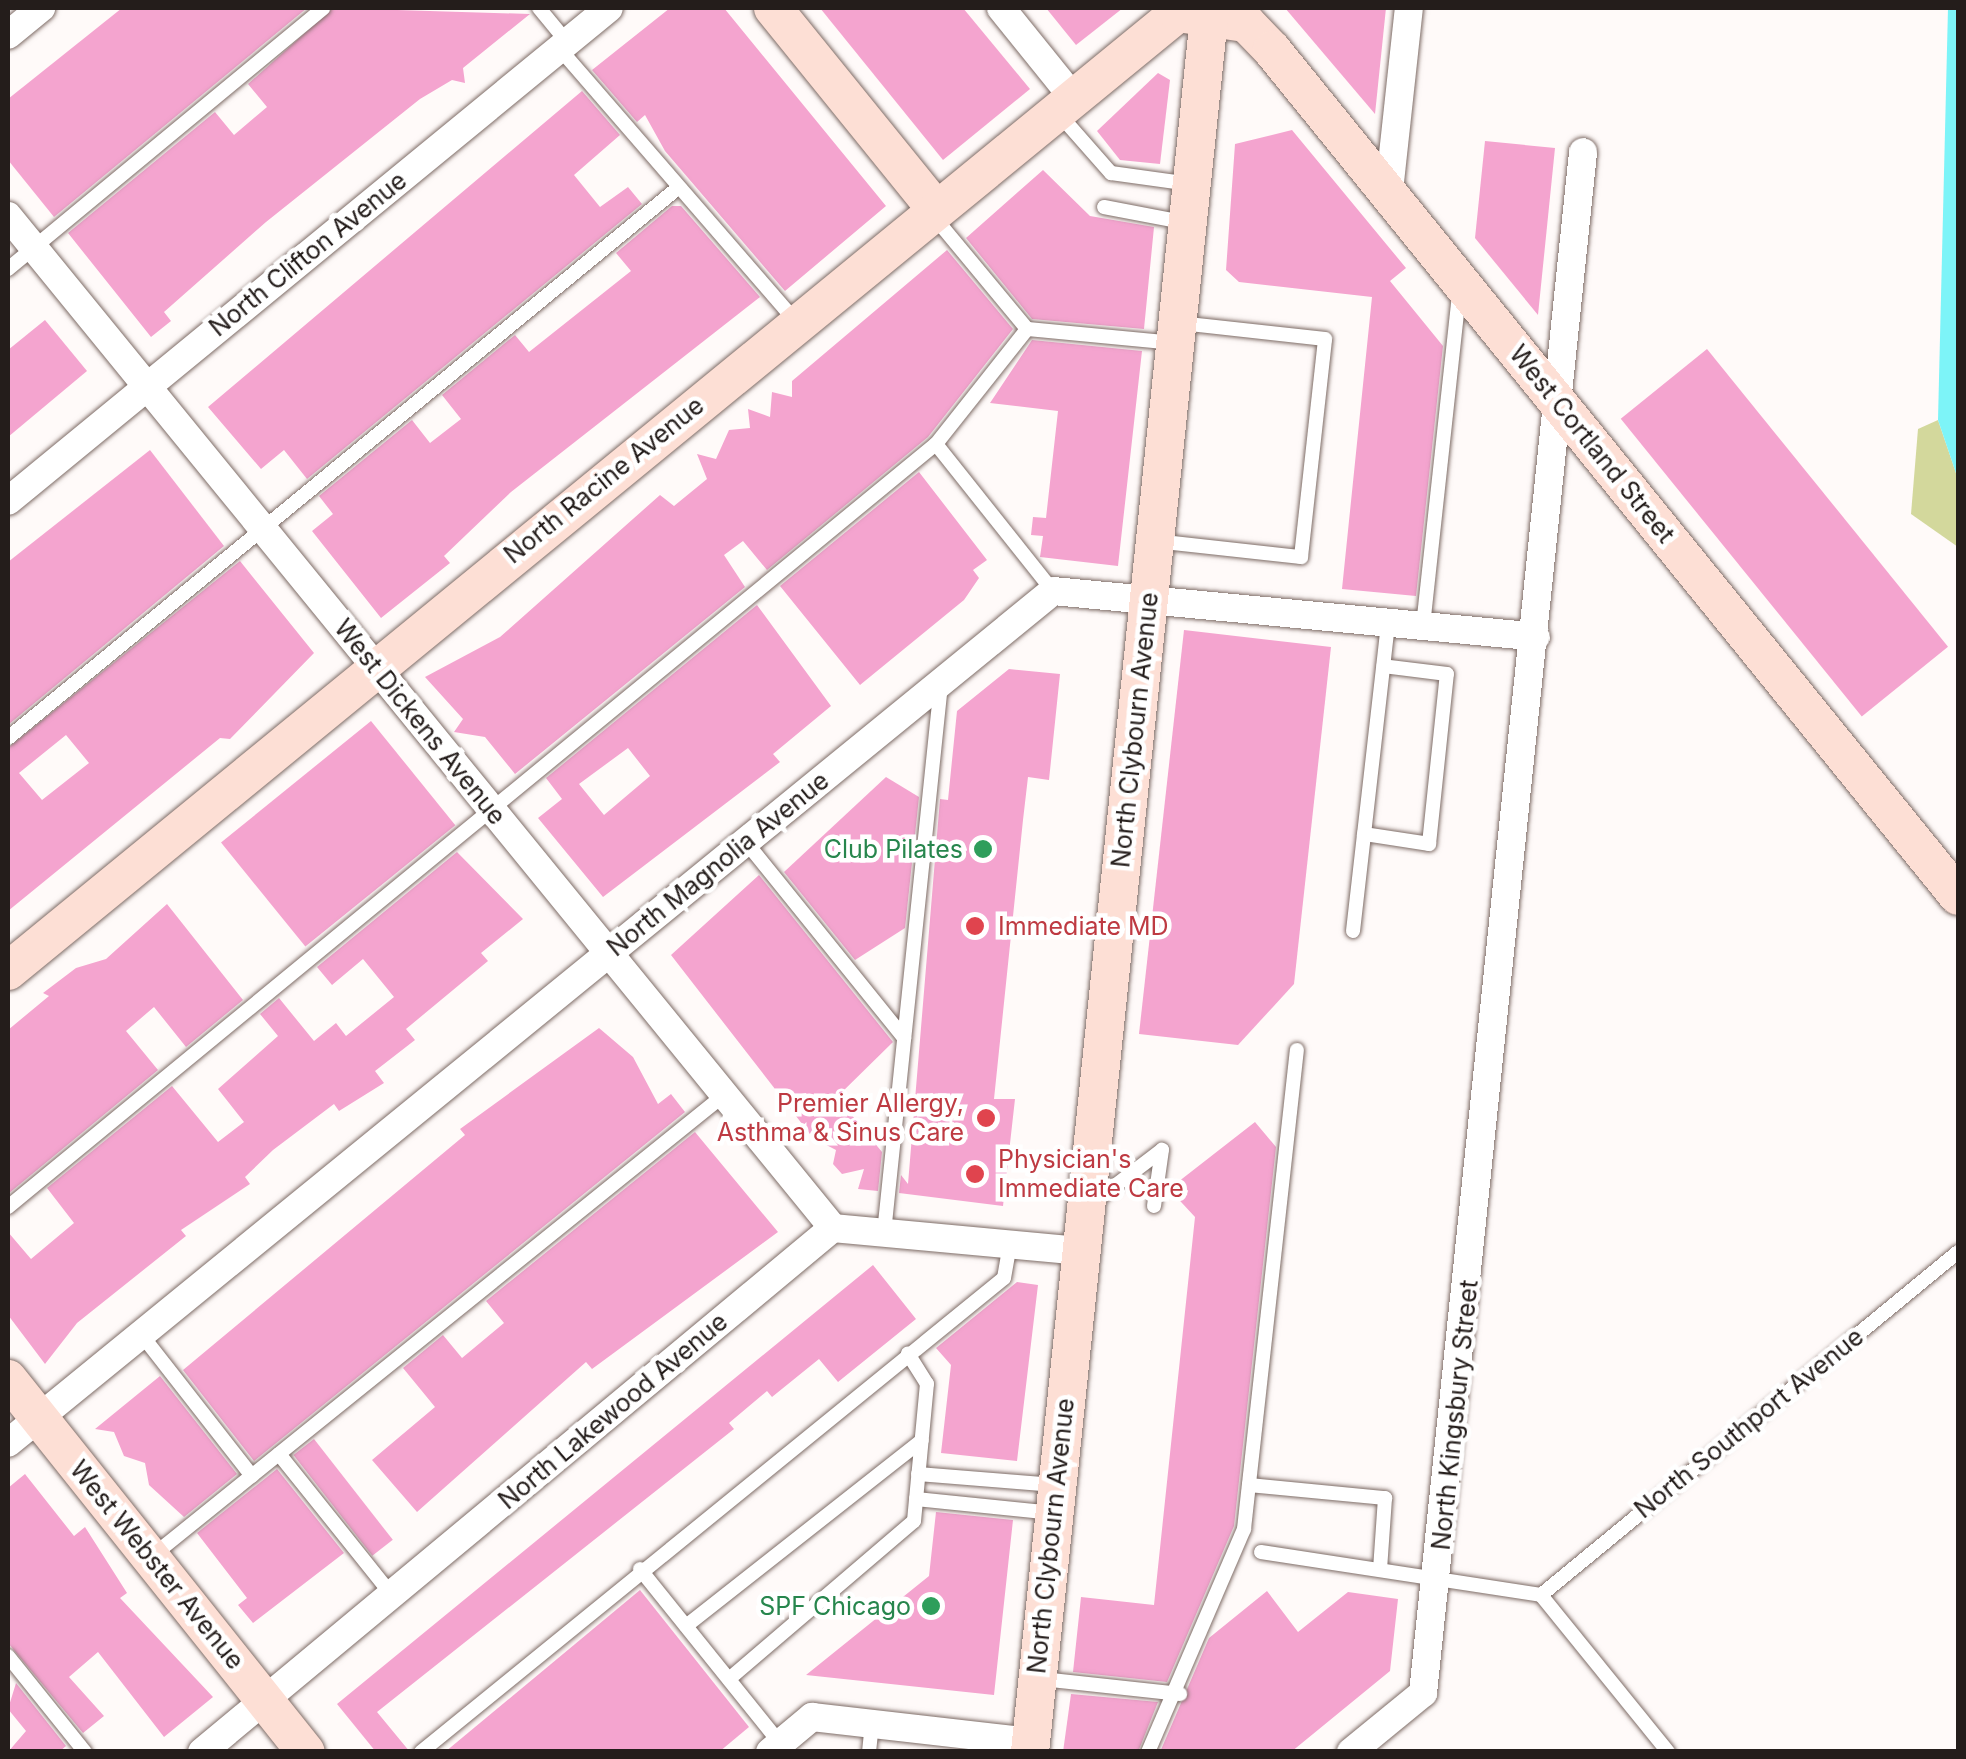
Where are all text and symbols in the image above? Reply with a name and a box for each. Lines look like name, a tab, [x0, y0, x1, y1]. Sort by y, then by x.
street label: North Clifton Avenue	[203, 165, 413, 343]
street label: West Cortland Street	[1503, 339, 1681, 549]
street label: North Racine Avenue	[498, 390, 710, 570]
street label: North Clybourn Avenue	[1106, 591, 1164, 869]
street label: West Dickens Avenue	[328, 613, 512, 831]
street label: North Magnolia Avenue	[601, 765, 835, 963]
place label: Club Pilates	[824, 834, 963, 864]
marker: Club Pilates	[972, 838, 994, 860]
place label: Immediate MD	[998, 911, 1169, 941]
marker: Immediate MD	[962, 913, 988, 939]
place label: Premier Allergy, Asthma & Sinus Care	[717, 1089, 964, 1148]
marker: Premier Allergy, Asthma & Sinus Care	[973, 1105, 999, 1131]
place label: Physician's Immediate Care	[998, 1145, 1184, 1204]
marker: Physician's Immediate Care	[962, 1161, 988, 1187]
street label: North Kingsbury Street	[1426, 1278, 1484, 1552]
street label: North Lakewood Avenue	[493, 1307, 733, 1515]
street label: North Southport Avenue	[1629, 1322, 1869, 1524]
street label: North Clybourn Avenue	[1022, 1397, 1080, 1675]
street label: West Webster Avenue	[64, 1455, 250, 1675]
place label: SPF Chicago	[759, 1591, 911, 1621]
marker: SPF Chicago	[920, 1595, 942, 1617]

